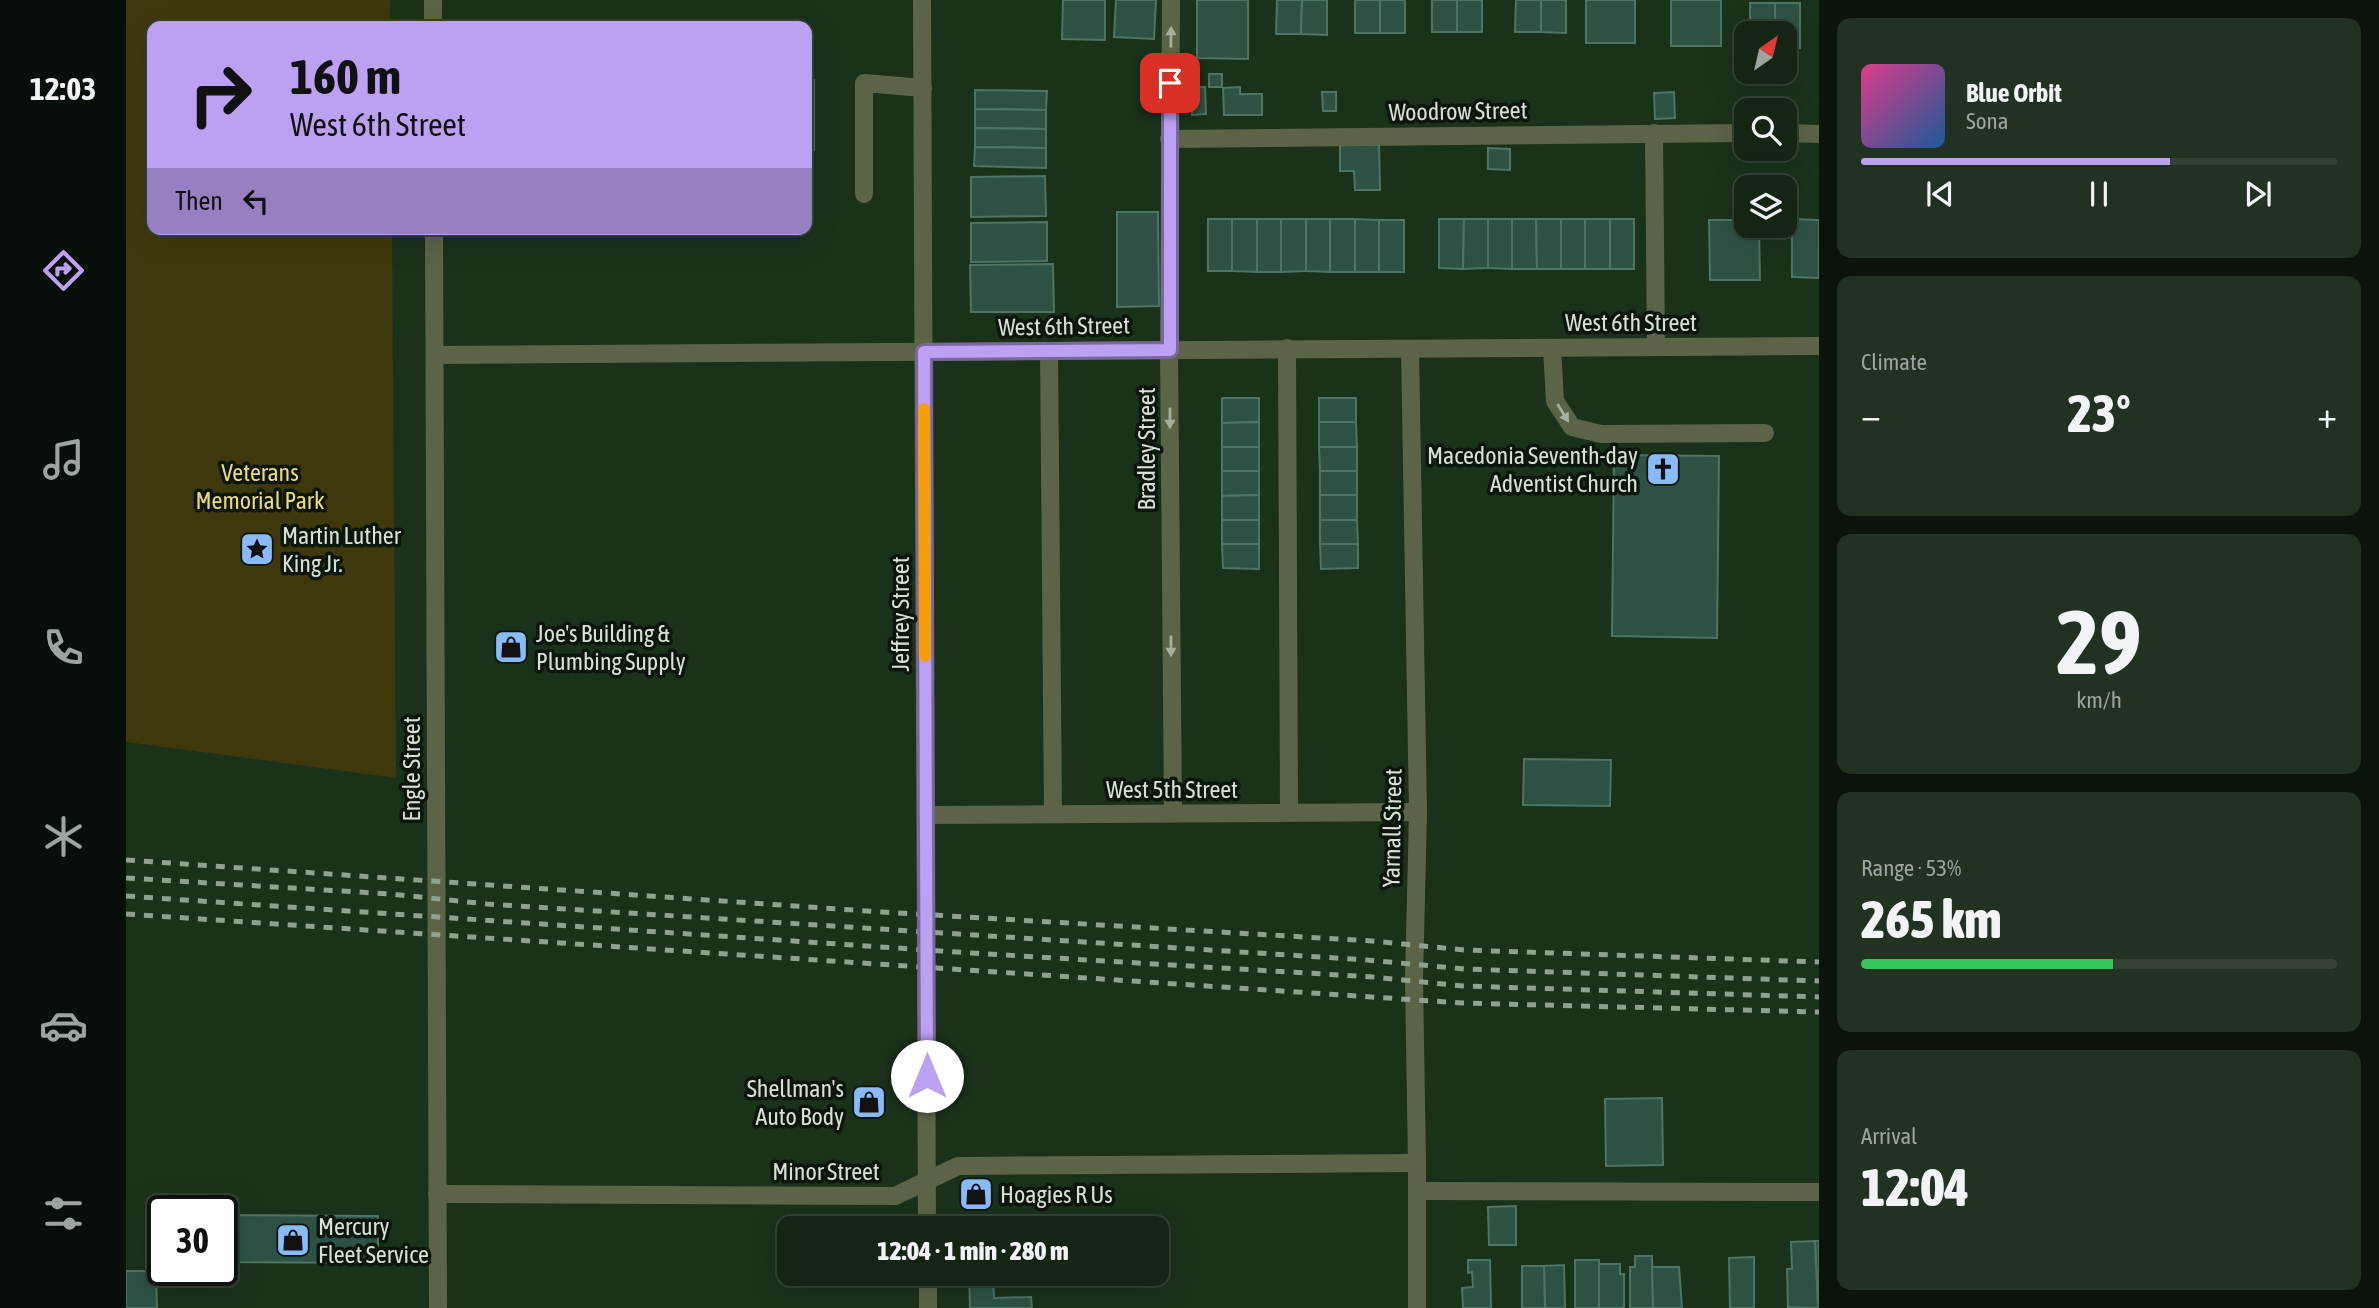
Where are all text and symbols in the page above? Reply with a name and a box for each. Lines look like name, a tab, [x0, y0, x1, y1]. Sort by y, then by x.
north arrow	[1734, 21, 1797, 84]
map controls	[1734, 21, 1797, 238]
one-way arrow	[1165, 25, 1176, 47]
text: 160 m	[290, 48, 401, 104]
icon: right	[175, 49, 266, 140]
pin	[1140, 53, 1200, 113]
icon: arrive	[1151, 64, 1189, 102]
text: 12:03	[30, 70, 96, 107]
text: Blue Orbit	[1966, 78, 2062, 108]
street label: Woodrow Street	[1388, 96, 1528, 126]
button: search	[1734, 98, 1797, 161]
text: West 6th Street	[290, 106, 466, 143]
text: Sona	[1966, 108, 2008, 134]
button: layers	[1734, 175, 1797, 238]
icon: previous	[1921, 175, 1959, 213]
icon: pause	[2080, 175, 2118, 213]
icon: next	[2239, 175, 2277, 213]
icon: left	[237, 182, 275, 220]
text: Then	[175, 186, 223, 216]
icon: directions	[39, 246, 88, 295]
street label: West 6th Street	[1565, 309, 1697, 336]
street label: West 6th Street	[998, 311, 1130, 341]
text: Climate	[1861, 349, 1927, 375]
text: 23°	[2067, 383, 2131, 443]
street label: Bradley Street	[1133, 387, 1160, 511]
text: −	[1861, 393, 1881, 436]
text: +	[2317, 393, 2337, 436]
one-way arrow	[1557, 404, 1570, 423]
one-way arrow	[1164, 407, 1176, 429]
icon: music	[39, 435, 88, 484]
place label: Macedonia Seventh-day Adventist Church	[1427, 442, 1638, 497]
church icon: Macedonia Seventh-day Adventist Church	[1644, 450, 1682, 488]
park label: Veterans Memorial Park	[195, 459, 325, 514]
place label: Martin Luther King Jr.	[282, 522, 402, 577]
place icon: Martin Luther King Jr.	[238, 530, 276, 568]
street label: Jeffrey Street	[887, 556, 914, 672]
text: 29	[2056, 589, 2142, 693]
place label: Joe's Building & Plumbing Supply	[536, 620, 686, 675]
icon: phone	[39, 623, 88, 672]
shop icon: Joe's Building & Plumbing Supply	[492, 628, 530, 666]
one-way arrow	[1166, 635, 1177, 657]
text: km/h	[2076, 687, 2122, 713]
street label: Engle Street	[398, 716, 425, 822]
street label: Yarnall Street	[1377, 768, 1407, 888]
street label: West 5th Street	[1106, 776, 1238, 803]
icon: climate	[39, 812, 88, 861]
text: Range · 53%	[1861, 855, 1961, 881]
text: 265 km	[1861, 889, 2002, 949]
icon: car	[39, 1001, 88, 1050]
position arrow	[890, 1039, 964, 1113]
place label: Shellman's Auto Body	[747, 1075, 844, 1130]
shop icon: Shellman's Auto Body	[850, 1083, 888, 1121]
text: Arrival	[1861, 1123, 1917, 1149]
text: 12:04	[1861, 1157, 1969, 1217]
street label: Minor Street	[772, 1158, 880, 1185]
shop icon: Hoagies R Us	[957, 1175, 995, 1213]
place label: Hoagies R Us	[1000, 1181, 1113, 1208]
icon: filters	[39, 1189, 88, 1238]
speed limit sign: 30	[147, 1195, 238, 1286]
place label: Mercury Fleet Service	[318, 1213, 429, 1268]
shop icon: Mercury Fleet Service	[274, 1221, 312, 1259]
text: 12:04 · 1 min · 280 m	[877, 1236, 1069, 1266]

